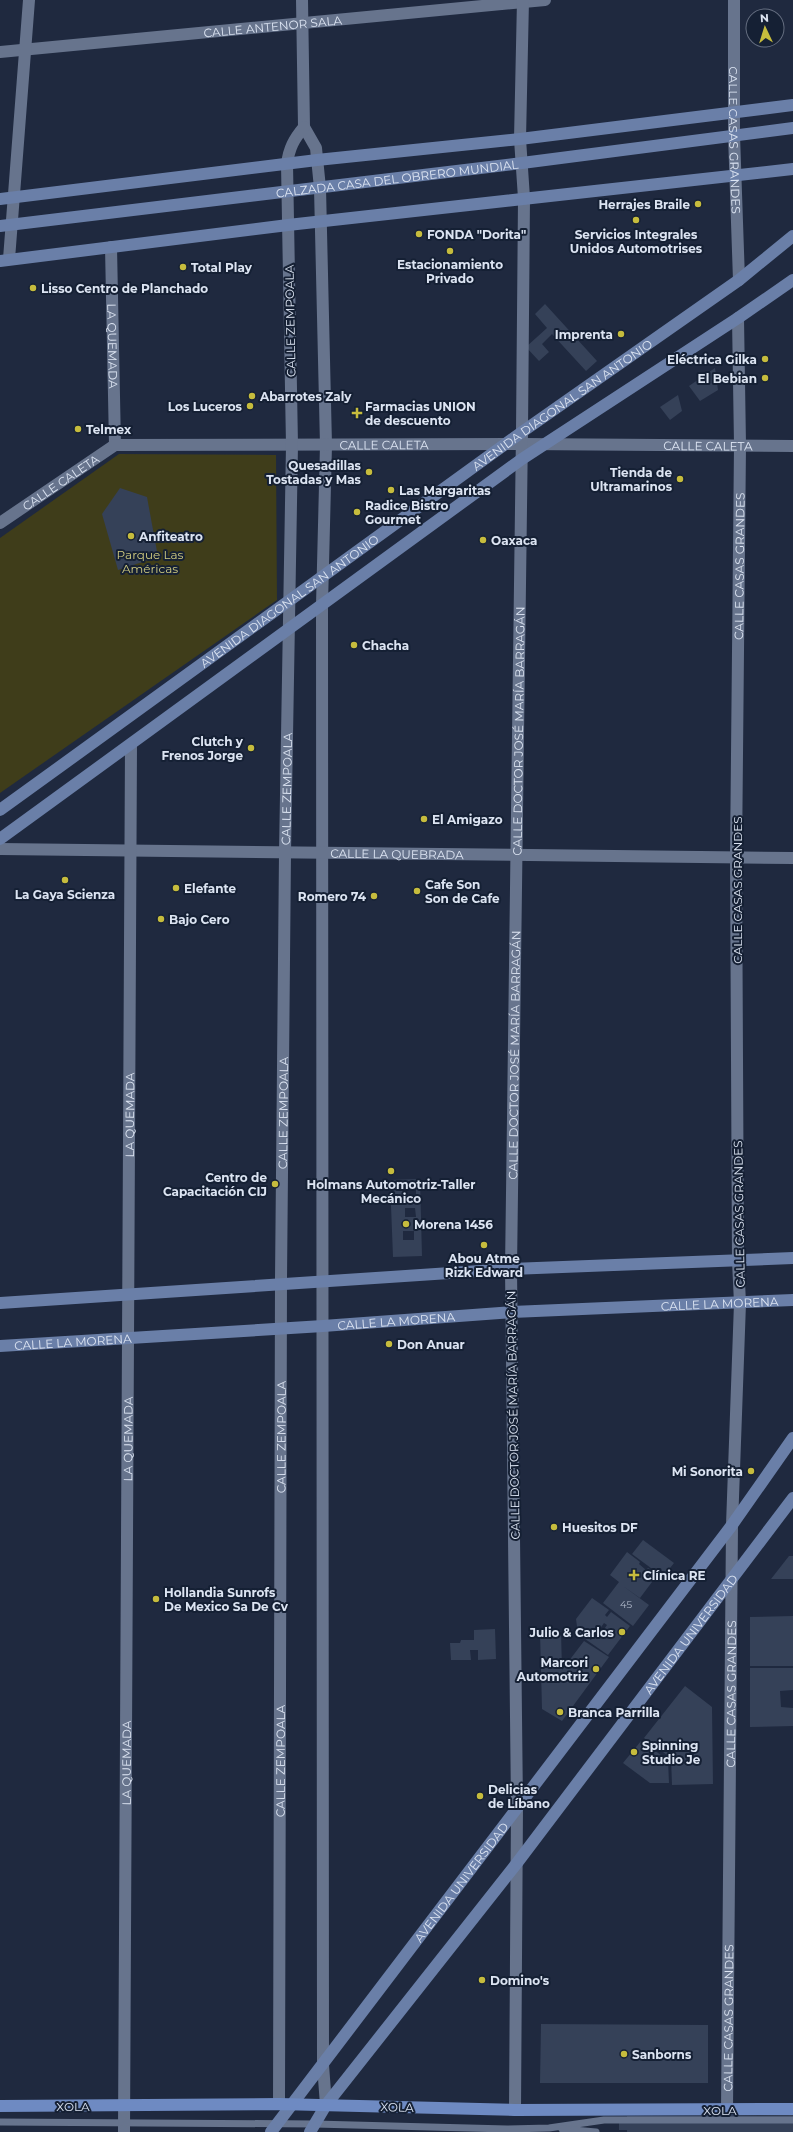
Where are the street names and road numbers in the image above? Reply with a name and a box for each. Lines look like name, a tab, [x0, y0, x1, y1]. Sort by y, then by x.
street label: CALLE ANTENOR SALA	[203, 12, 343, 40]
street label: CALLE CASAS GRANDES	[726, 66, 744, 214]
street label: CALZADA CASA DEL OBRERO MUNDIAL	[275, 156, 519, 200]
street label: CALLE ZEMPOALA	[282, 264, 298, 377]
street label: LA QUEMADA	[105, 303, 121, 389]
street label: AVENIDA DIAGONAL SAN ANTONIO	[469, 336, 655, 473]
street label: CALLE CALETA	[339, 437, 429, 452]
street label: CALLE CALETA	[663, 438, 753, 453]
street label: CALLE CALETA	[19, 451, 102, 513]
street label: CALLE CASAS GRANDES	[731, 492, 747, 640]
street label: AVENIDA DIAGONAL SAN ANTONIO	[197, 531, 381, 670]
street label: CALLE DOCTOR JOSÉ MARÍA BARRAGÁN	[509, 606, 527, 856]
street label: CALLE ZEMPOALA	[278, 732, 295, 845]
street label: CALLE CASAS GRANDES	[730, 816, 745, 964]
street label: CALLE LA QUEBRADA	[330, 845, 464, 862]
street label: CALLE DOCTOR JOSÉ MARÍA BARRAGÁN	[505, 930, 523, 1180]
street label: CALLE ZEMPOALA	[275, 1056, 291, 1169]
street label: LA QUEMADA	[121, 1072, 137, 1158]
street label: CALLE CASAS GRANDES	[730, 1140, 748, 1288]
street label: CALLE DOCTOR JOSÉ MARÍA BARRAGÁN	[503, 1290, 523, 1540]
street label: CALLE LA MORENA	[661, 1293, 779, 1313]
street label: CALLE LA MORENA	[337, 1309, 456, 1332]
street label: CALLE LA MORENA	[14, 1330, 132, 1353]
street label: CALLE ZEMPOALA	[273, 1380, 288, 1493]
street label: LA QUEMADA	[120, 1396, 135, 1482]
street label: AVENIDA UNIVERSIDAD	[640, 1571, 740, 1697]
street label: CALLE CASAS GRANDES	[722, 1620, 739, 1768]
street label: CALLE ZEMPOALA	[272, 1704, 287, 1817]
street label: LA QUEMADA	[118, 1720, 134, 1806]
street label: AVENIDA UNIVERSIDAD	[411, 1819, 511, 1945]
street label: CALLE CASAS GRANDES	[720, 1944, 736, 2092]
street label: XOLA	[56, 2099, 90, 2114]
street label: XOLA	[380, 2099, 414, 2115]
street label: XOLA	[703, 2103, 737, 2118]

